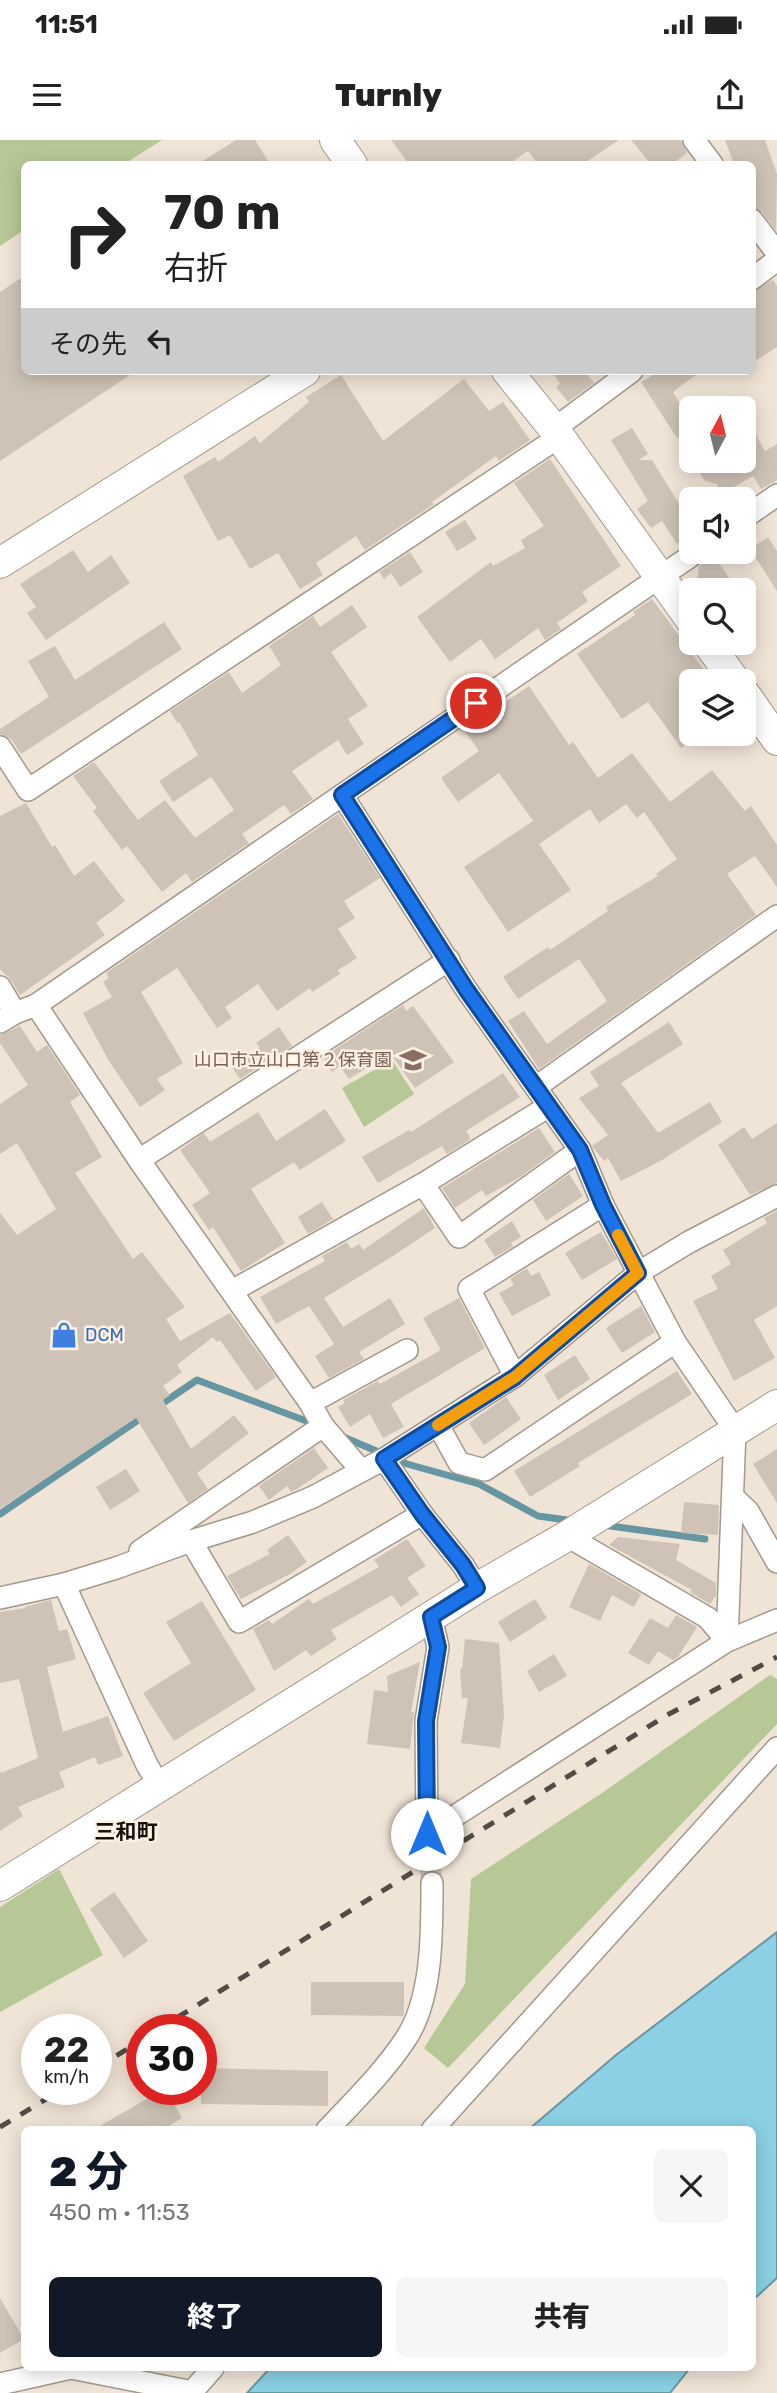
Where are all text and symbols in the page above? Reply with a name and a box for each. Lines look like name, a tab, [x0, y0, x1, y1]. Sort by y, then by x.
text: 11:51	[35, 9, 98, 40]
icon: menu	[28, 76, 66, 114]
text: Turnly	[335, 76, 442, 114]
icon: share	[711, 76, 749, 114]
text: 70 m	[164, 183, 281, 241]
icon: right	[49, 189, 140, 280]
text: 右折	[164, 249, 228, 287]
icon: left	[141, 322, 179, 360]
text: その先	[49, 329, 127, 360]
north arrow	[679, 396, 756, 472]
map controls	[679, 396, 756, 746]
button: sound	[679, 487, 756, 564]
button: search	[679, 578, 756, 655]
button: layers	[679, 669, 756, 746]
pin	[446, 673, 506, 733]
icon: arrive	[457, 684, 495, 722]
school or university icon: 山口市立山口第２保育園	[398, 1045, 428, 1075]
place label: 山口市立山口第２保育園	[194, 1049, 392, 1071]
shop icon: DCM	[49, 1320, 79, 1350]
place label: DCM	[85, 1324, 124, 1346]
position arrow	[390, 1797, 464, 1871]
district label: 三和町	[95, 1819, 158, 1844]
speed limit sign: 30	[126, 2014, 217, 2105]
text: 22	[44, 2029, 89, 2071]
text: km/h	[44, 2066, 89, 2088]
text: 2 分	[49, 2147, 128, 2197]
button: close	[654, 2149, 728, 2223]
text: 450 m · 11:53	[49, 2198, 190, 2226]
button: 終了	[49, 2277, 382, 2357]
button: 共有	[396, 2277, 728, 2357]

